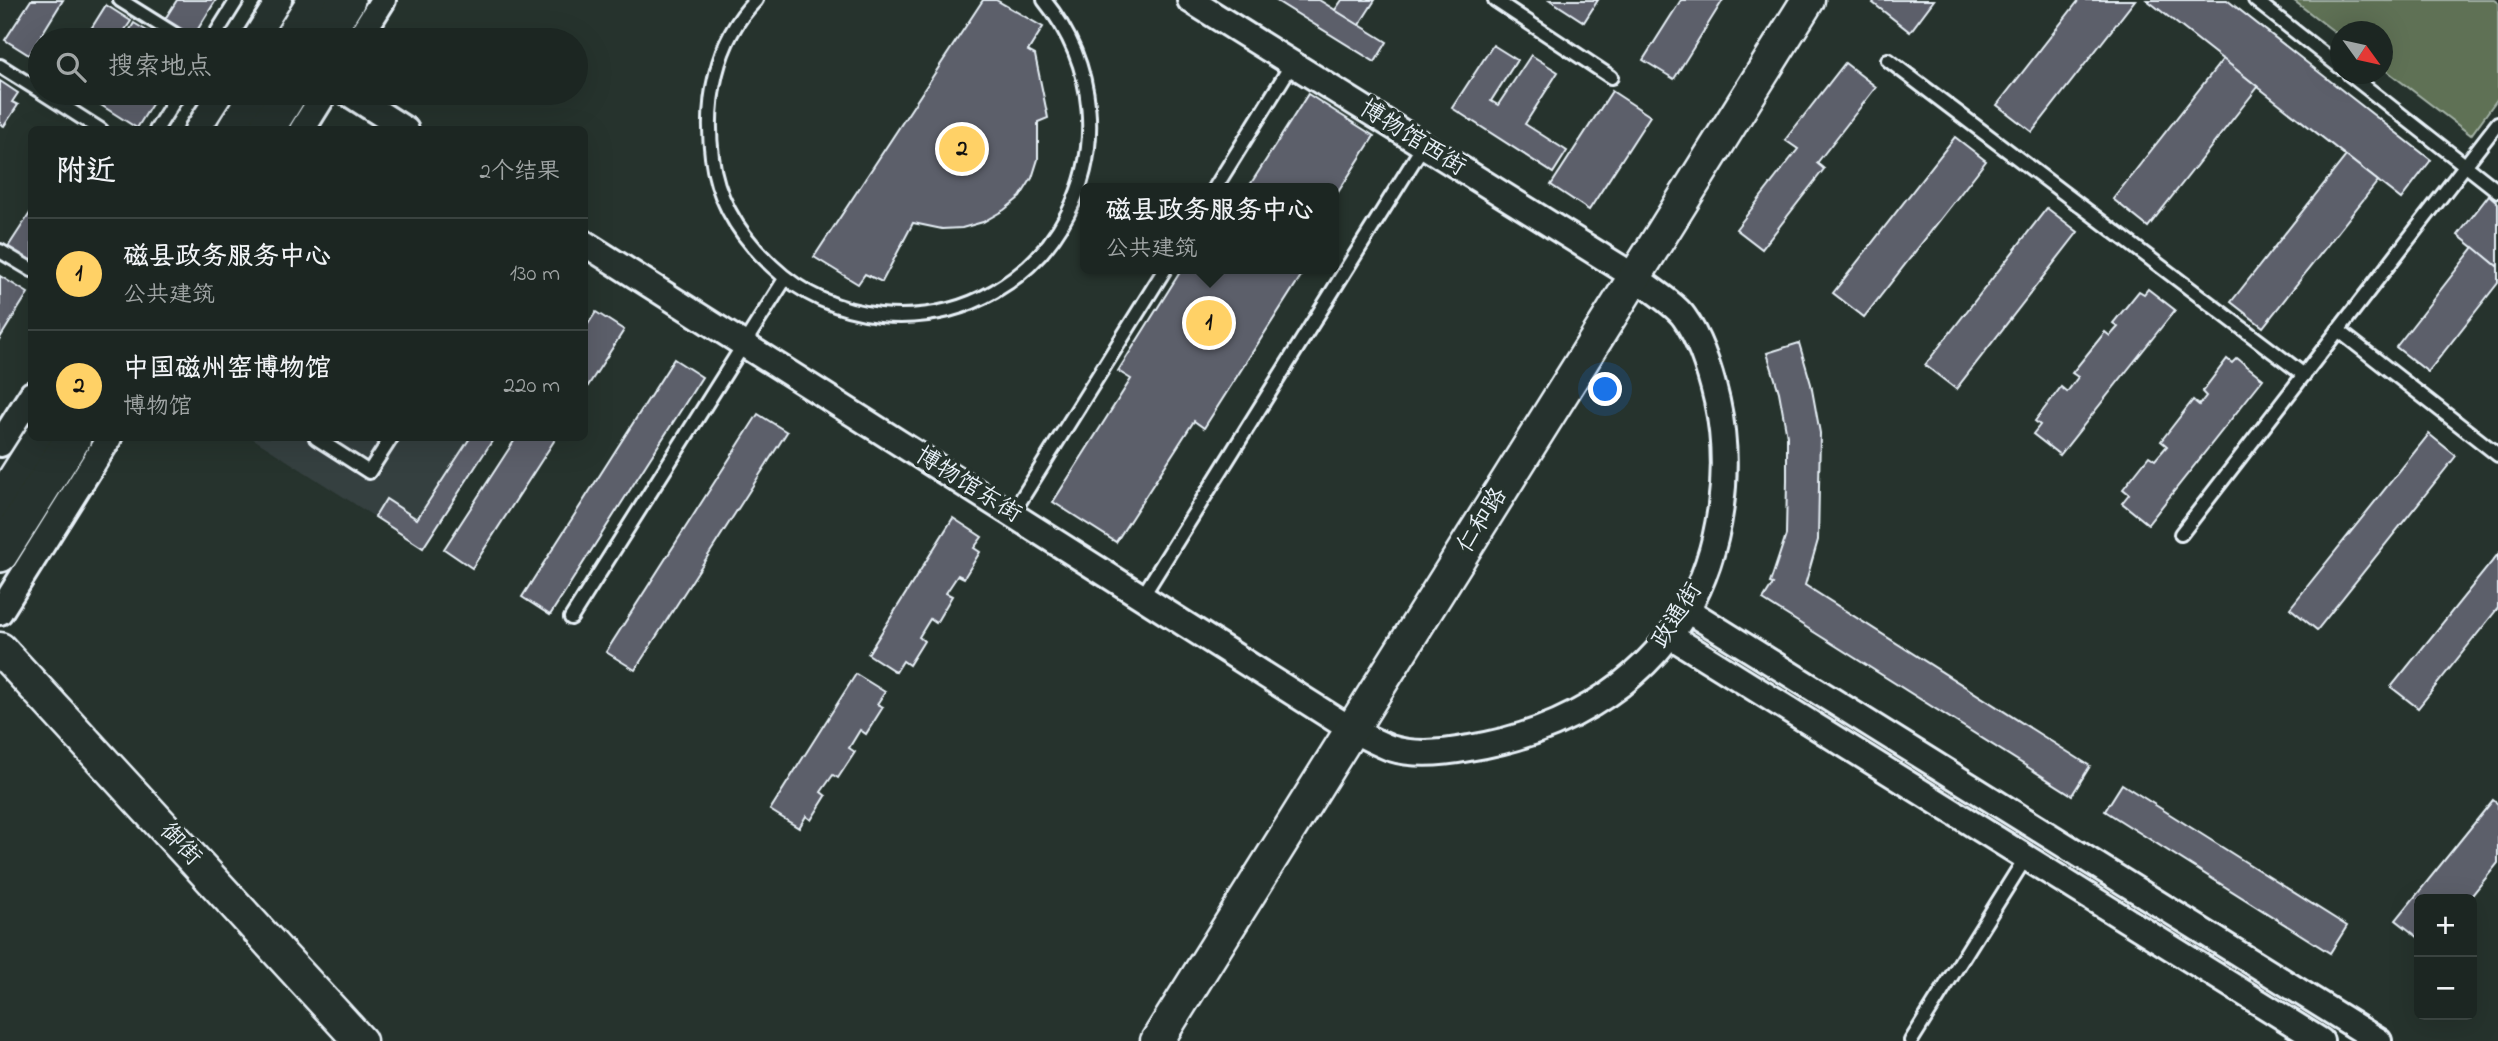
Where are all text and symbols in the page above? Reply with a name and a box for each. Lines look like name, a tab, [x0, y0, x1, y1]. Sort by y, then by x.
north arrow	[2330, 21, 2393, 84]
search box	[28, 28, 588, 105]
icon: search	[52, 48, 90, 86]
text: 搜索地点	[108, 49, 212, 87]
street label: 博物馆西街	[1352, 92, 1472, 186]
pin: 2	[939, 123, 985, 175]
text: 附近	[56, 151, 116, 195]
text: 2个结果	[480, 156, 560, 189]
popup	[1080, 183, 1339, 274]
text: 磁县政务服务中心	[1105, 193, 1314, 231]
text: 公共建筑	[1105, 233, 1197, 266]
text: 磁县政务服务中心	[123, 239, 331, 277]
text: 1	[75, 258, 83, 291]
text: 130 m	[510, 258, 560, 291]
text: 公共建筑	[123, 279, 215, 312]
pin: 1	[1186, 297, 1232, 349]
text: 中国磁州窑博物馆	[123, 351, 331, 389]
text: 2	[73, 370, 85, 403]
text: 220 m	[504, 370, 560, 403]
your location	[1588, 372, 1622, 406]
text: 博物馆	[123, 391, 192, 424]
street label: 博物馆东街	[908, 439, 1028, 533]
street label: 仁和路	[1449, 481, 1517, 561]
street label: 政通街	[1644, 576, 1712, 656]
street label: 御街	[151, 816, 209, 874]
map controls	[2414, 894, 2477, 1020]
button: +	[2414, 894, 2477, 957]
button: −	[2414, 957, 2477, 1020]

